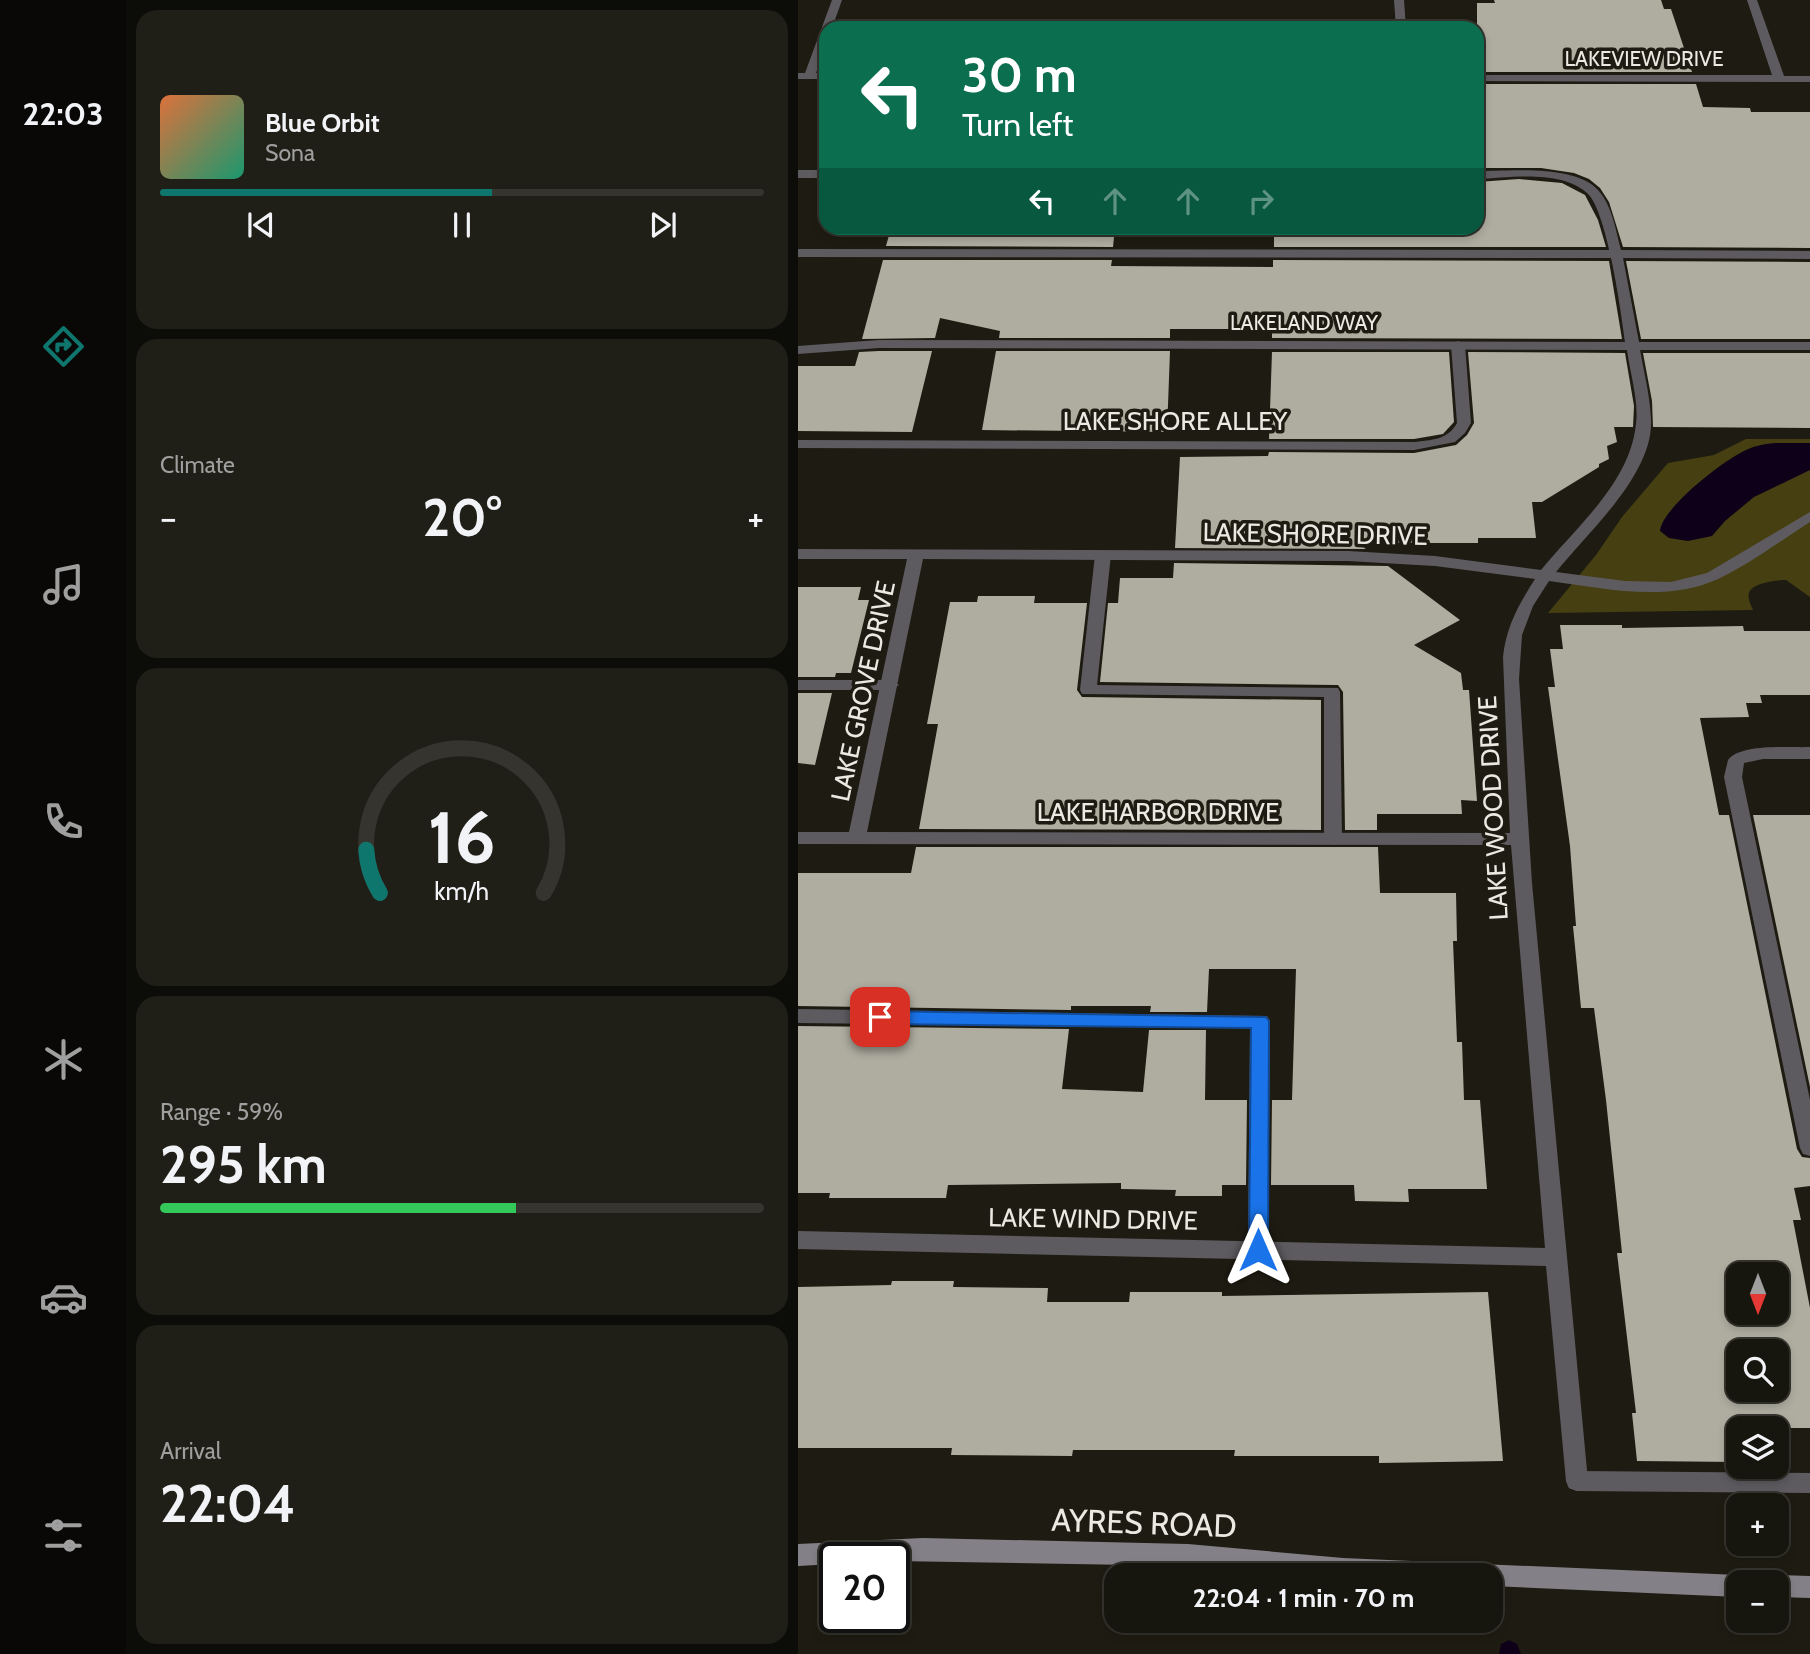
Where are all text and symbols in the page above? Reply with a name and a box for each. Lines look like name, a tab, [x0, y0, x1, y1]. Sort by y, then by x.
text: 30 m	[962, 45, 1077, 104]
street label: LAKEVIEW DRIVE	[1564, 46, 1724, 71]
icon: left	[847, 49, 938, 140]
text: 22:03	[23, 94, 103, 133]
text: Turn left	[962, 105, 1073, 144]
text: Blue Orbit	[265, 107, 380, 139]
text: Sona	[265, 139, 315, 167]
icon: left	[1023, 182, 1061, 220]
icon: ahead	[1096, 182, 1134, 220]
icon: ahead	[1169, 182, 1207, 220]
icon: right	[1242, 182, 1280, 220]
icon: previous	[242, 206, 280, 244]
icon: pause	[443, 206, 481, 244]
icon: next	[644, 206, 682, 244]
street label: LAKELAND WAY	[1230, 310, 1379, 335]
icon: directions	[39, 322, 88, 371]
street label: LAKE SHORE ALLEY	[1063, 405, 1288, 437]
text: Climate	[160, 451, 235, 479]
text: 20°	[422, 486, 502, 549]
text: −	[160, 494, 177, 541]
text: +	[747, 494, 764, 541]
street label: LAKE SHORE DRIVE	[1202, 516, 1428, 552]
icon: music	[39, 560, 88, 609]
street label: LAKE GROVE DRIVE	[824, 578, 902, 804]
street label: LAKE WOOD DRIVE	[1471, 695, 1515, 921]
text: 16	[428, 793, 496, 881]
street label: LAKE HARBOR DRIVE	[1037, 796, 1279, 828]
icon: phone	[39, 797, 88, 846]
text: km/h	[435, 876, 489, 906]
pin	[850, 987, 910, 1047]
icon: arrive	[861, 998, 899, 1036]
icon: climate	[39, 1035, 88, 1084]
text: Range · 59%	[160, 1098, 283, 1126]
text: 295 km	[160, 1133, 327, 1196]
street label: LAKE WIND DRIVE	[988, 1201, 1198, 1237]
position arrow	[1221, 1213, 1295, 1287]
north arrow	[1726, 1262, 1788, 1325]
map controls	[1726, 1262, 1789, 1633]
icon: car	[39, 1273, 88, 1322]
button: search	[1726, 1339, 1789, 1402]
button: layers	[1726, 1416, 1789, 1479]
text: Arrival	[160, 1437, 221, 1465]
text: 22:04	[160, 1472, 296, 1535]
button: +	[1726, 1493, 1789, 1556]
street label: AYRES ROAD	[1051, 1500, 1237, 1545]
icon: filters	[39, 1511, 88, 1560]
speed limit sign: 20	[819, 1542, 910, 1633]
button: −	[1726, 1570, 1789, 1633]
text: 22:04 · 1 min · 70 m	[1193, 1582, 1414, 1614]

